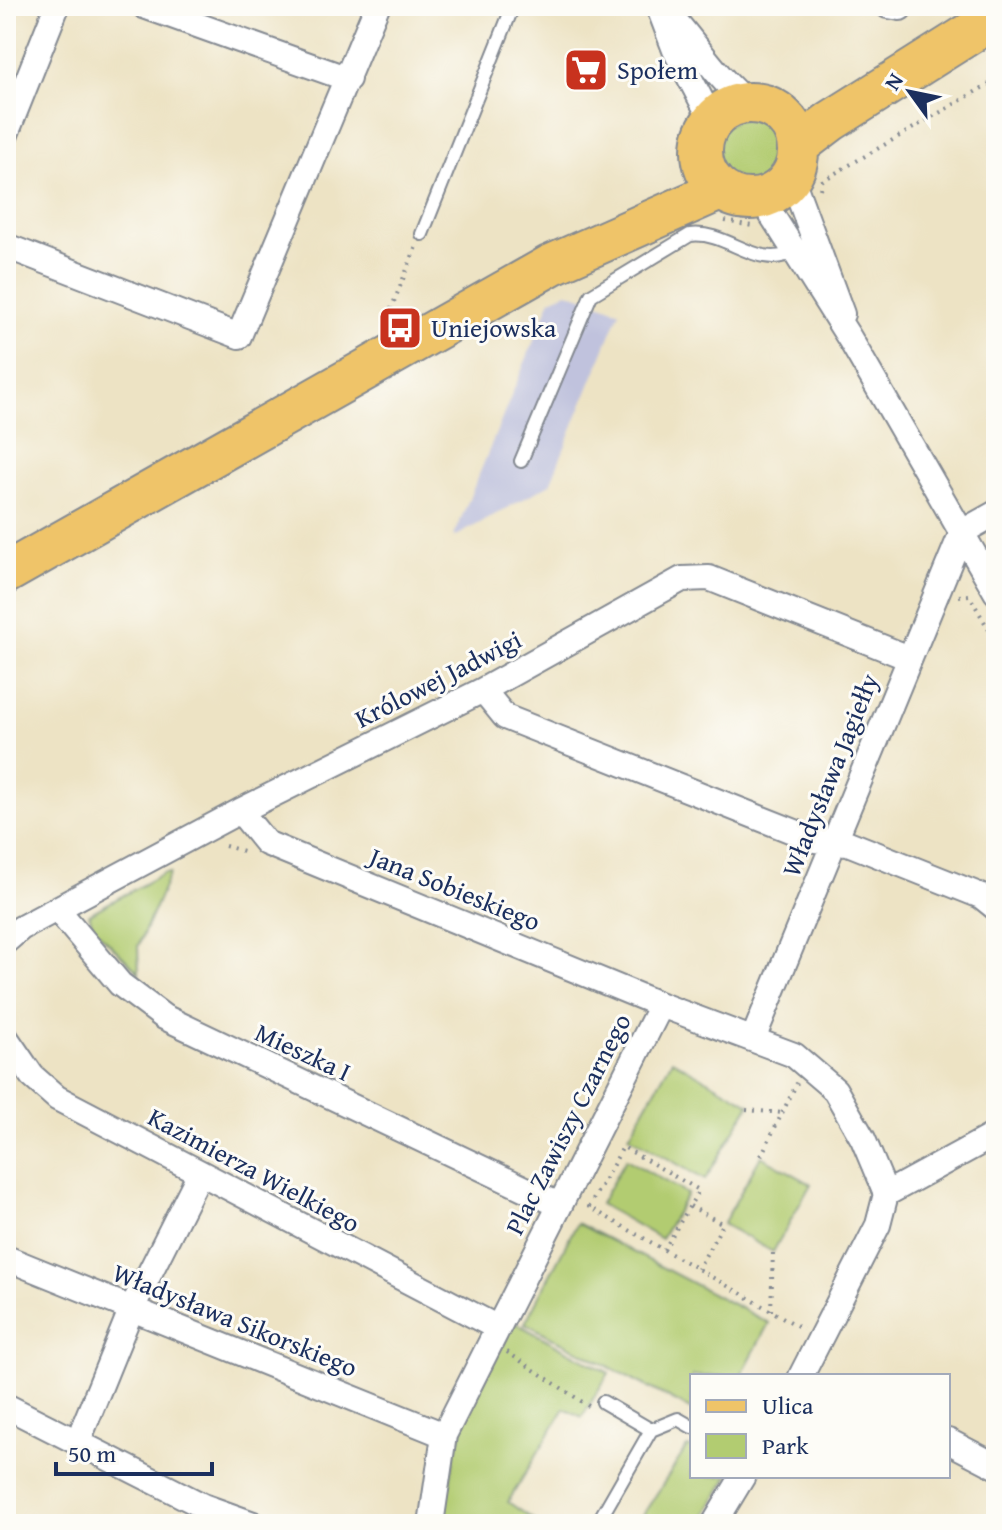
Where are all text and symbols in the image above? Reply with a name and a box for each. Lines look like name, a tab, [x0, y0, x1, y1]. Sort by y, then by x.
supermarket icon: Społem	[562, 46, 610, 94]
place label: Społem	[617, 50, 698, 89]
north arrow	[870, 52, 950, 132]
text: N	[876, 66, 911, 96]
bus stop icon: Uniejowska	[376, 304, 424, 352]
place label: Uniejowska	[431, 308, 557, 347]
street label: Królowej Jadwigi	[348, 620, 528, 737]
street label: Władysława Jagiełły	[771, 667, 888, 882]
street label: Jana Sobieskiego	[361, 835, 547, 941]
street label: Plac Zawiszy Czarnego	[495, 1006, 640, 1241]
street label: Mieszka I	[249, 1012, 358, 1091]
street label: Kazimierza Wielkiego	[141, 1097, 367, 1242]
street label: Władysława Sikorskiego	[107, 1253, 363, 1386]
legend	[690, 1374, 950, 1478]
text: Ulica	[762, 1388, 814, 1423]
scale bar	[56, 1426, 212, 1476]
text: Park	[762, 1428, 809, 1463]
text: 50 m	[68, 1436, 116, 1471]

